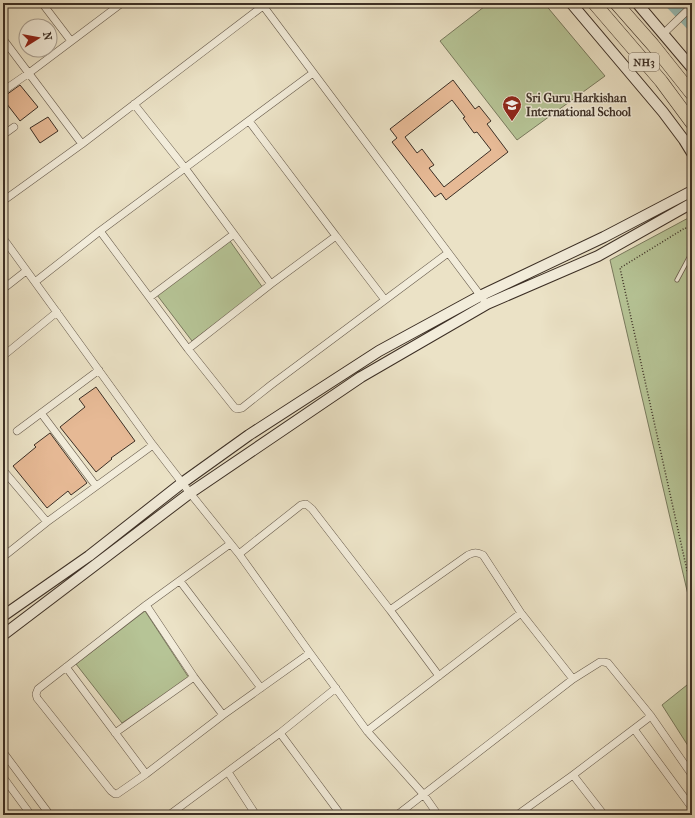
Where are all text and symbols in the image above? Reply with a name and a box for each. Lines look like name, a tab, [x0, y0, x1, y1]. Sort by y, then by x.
north arrow	[18, 18, 58, 58]
text: N	[40, 31, 55, 42]
road number: NH3	[629, 53, 659, 71]
place label: Sri Guru Harkishan International School	[526, 91, 632, 119]
school or university icon: Sri Guru Harkishan International School	[501, 94, 523, 122]

